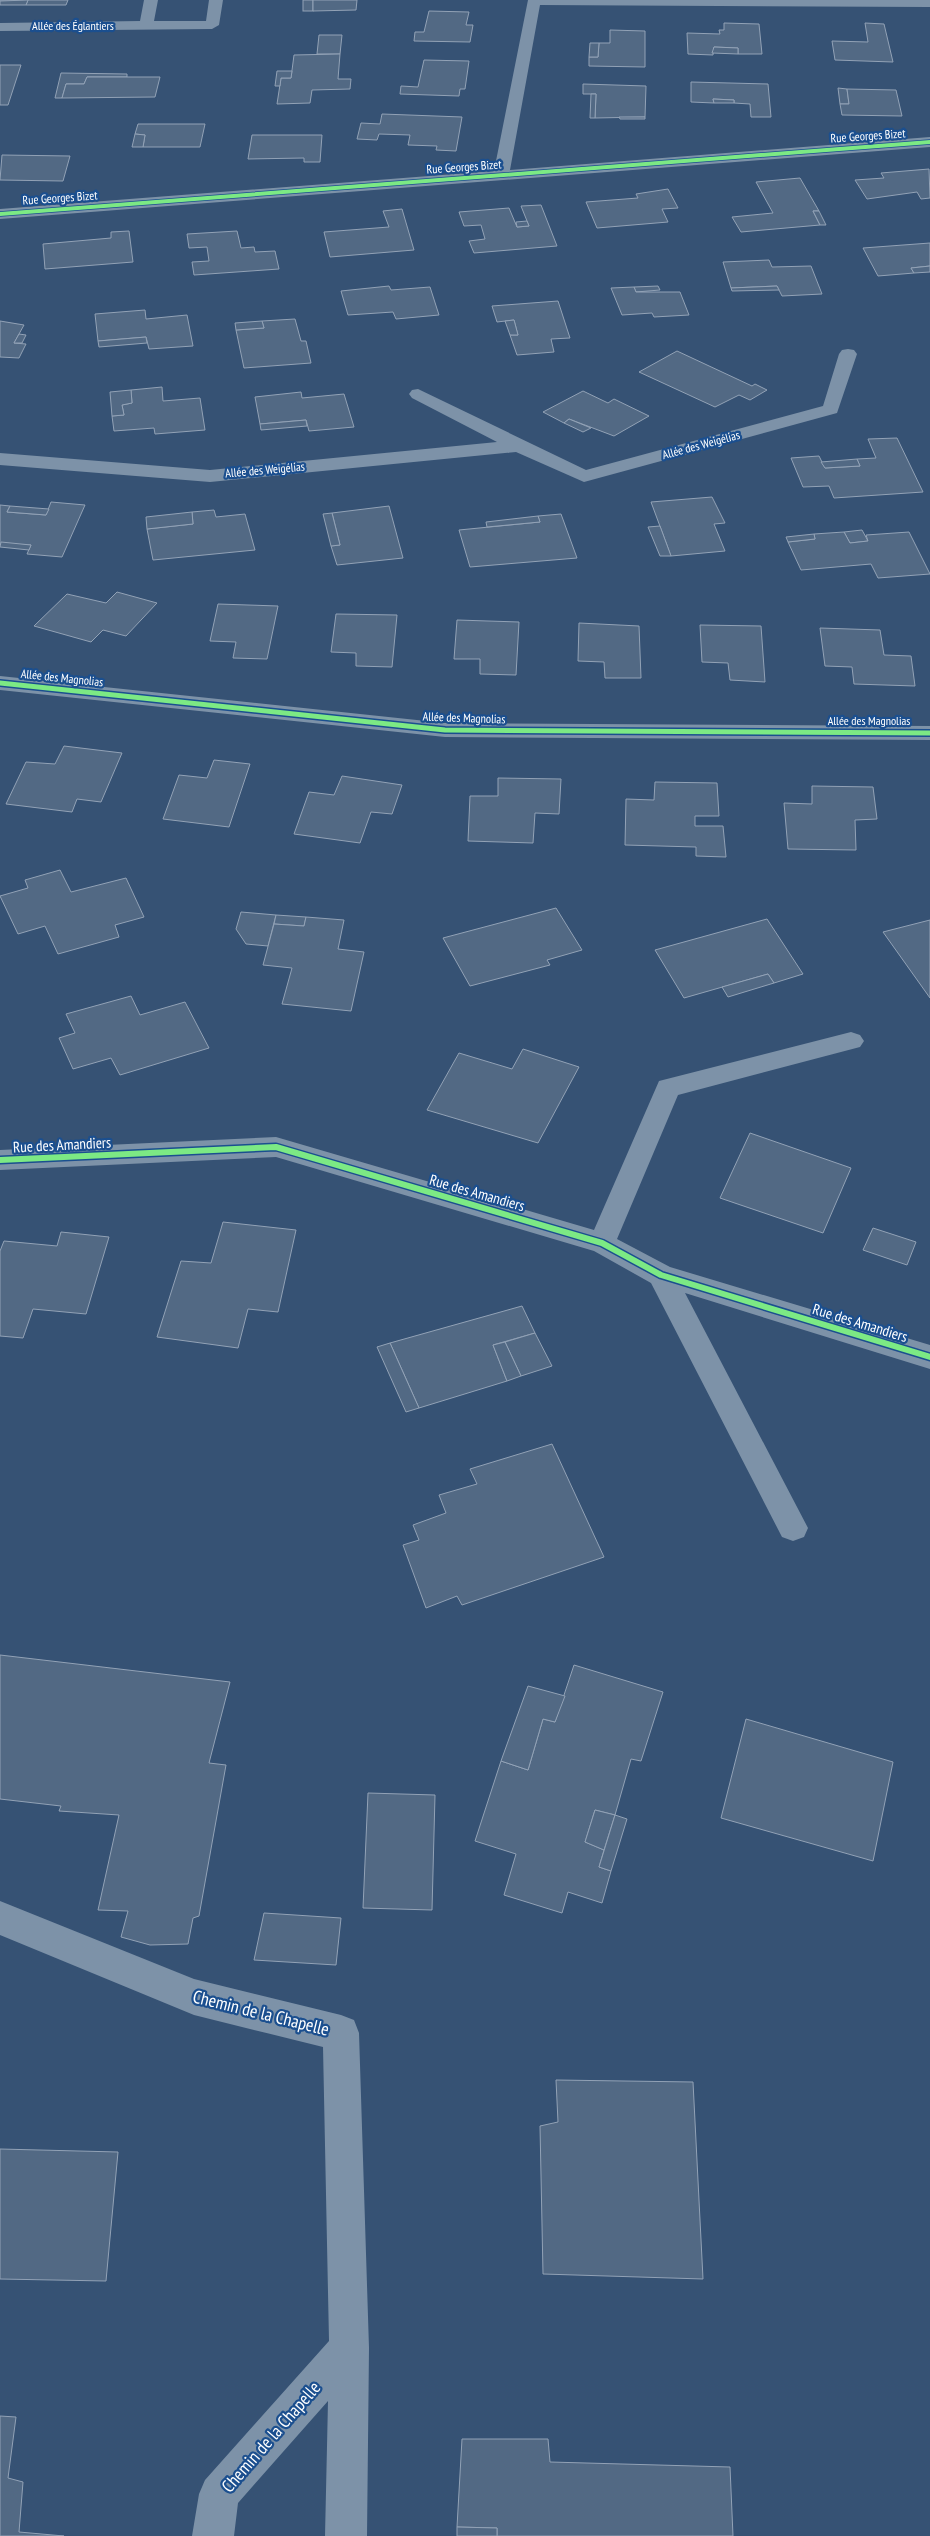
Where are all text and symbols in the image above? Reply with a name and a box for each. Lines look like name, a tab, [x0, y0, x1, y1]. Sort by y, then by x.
street label: Allée des Églantiers	[32, 18, 114, 33]
street label: Rue Georges Bizet	[830, 125, 907, 146]
street label: Rue Georges Bizet	[426, 156, 503, 177]
street label: Rue Georges Bizet	[22, 187, 99, 208]
street label: Allée des Weigélias	[660, 427, 741, 462]
street label: Allée des Weigélias	[225, 459, 305, 480]
street label: Allée des Magnolias	[20, 666, 104, 689]
street label: Allée des Magnolias	[422, 709, 506, 726]
street label: Allée des Magnolias	[828, 713, 910, 728]
street label: Rue des Amandiers	[12, 1132, 112, 1157]
street label: Rue des Amandiers	[427, 1170, 527, 1215]
street label: Rue des Amandiers	[810, 1299, 910, 1346]
street label: Chemin de la Chapelle	[191, 1984, 332, 2041]
street label: Chemin de la Chapelle	[216, 2376, 325, 2497]

